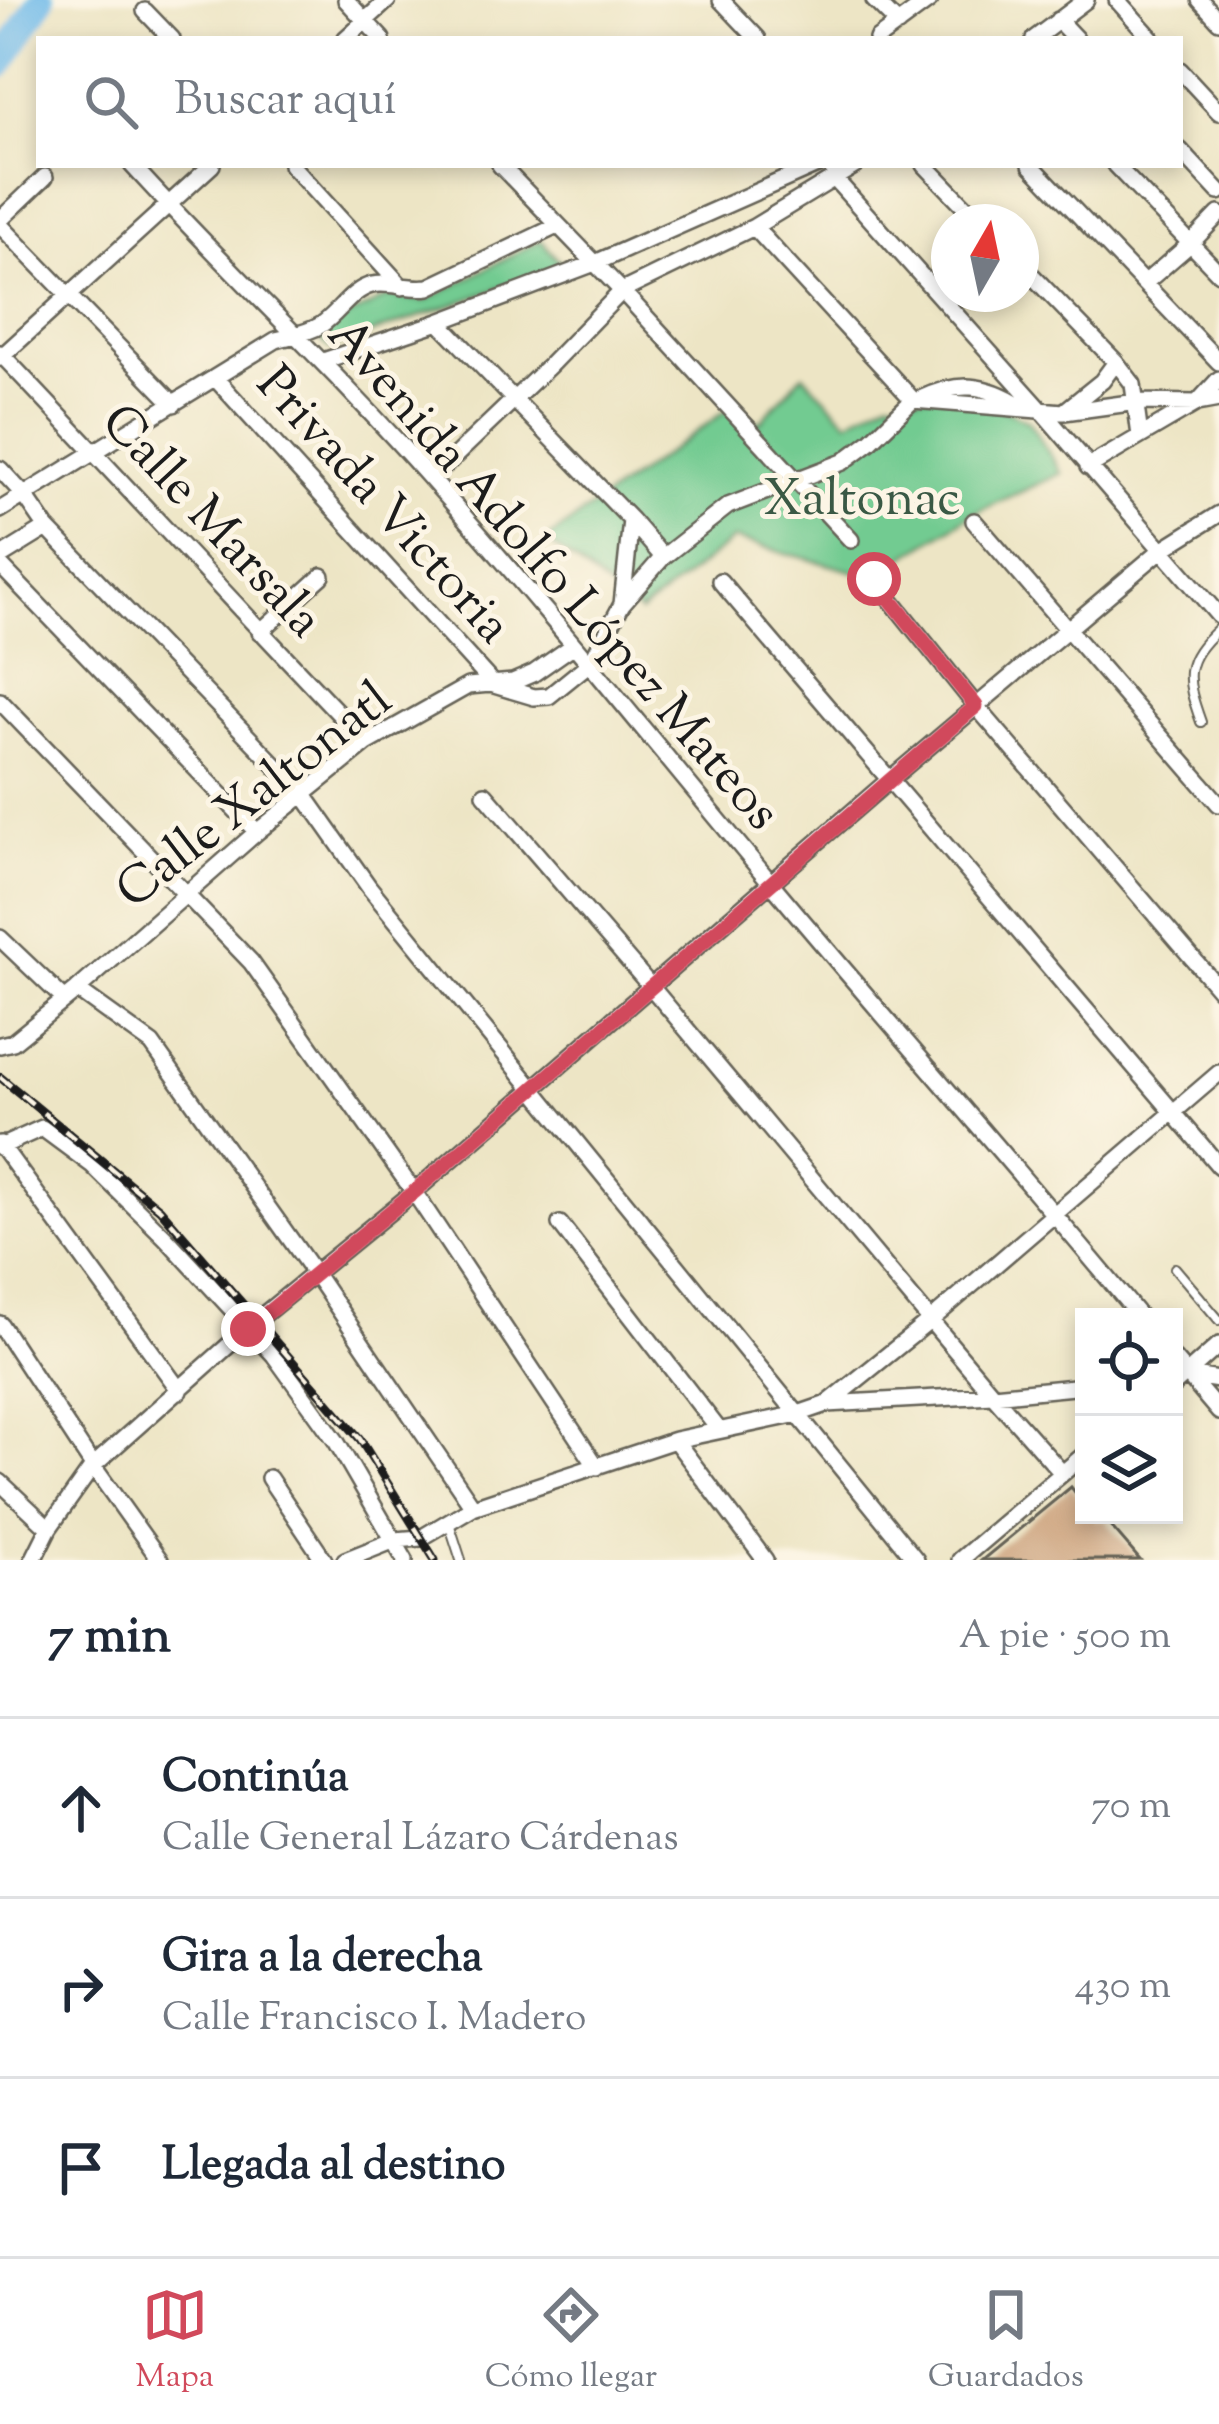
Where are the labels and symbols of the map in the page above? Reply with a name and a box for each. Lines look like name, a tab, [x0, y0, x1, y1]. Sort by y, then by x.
north arrow	[931, 204, 1039, 312]
street label: Avenida Adolfo López Mateos	[308, 303, 796, 848]
street label: Privada Victoria	[237, 352, 527, 662]
street label: Calle Marsala	[82, 389, 338, 656]
park label: Xaltonac	[764, 465, 960, 538]
route start	[847, 552, 901, 606]
street label: Calle Xaltonatl	[102, 666, 409, 928]
route end	[221, 1302, 275, 1356]

